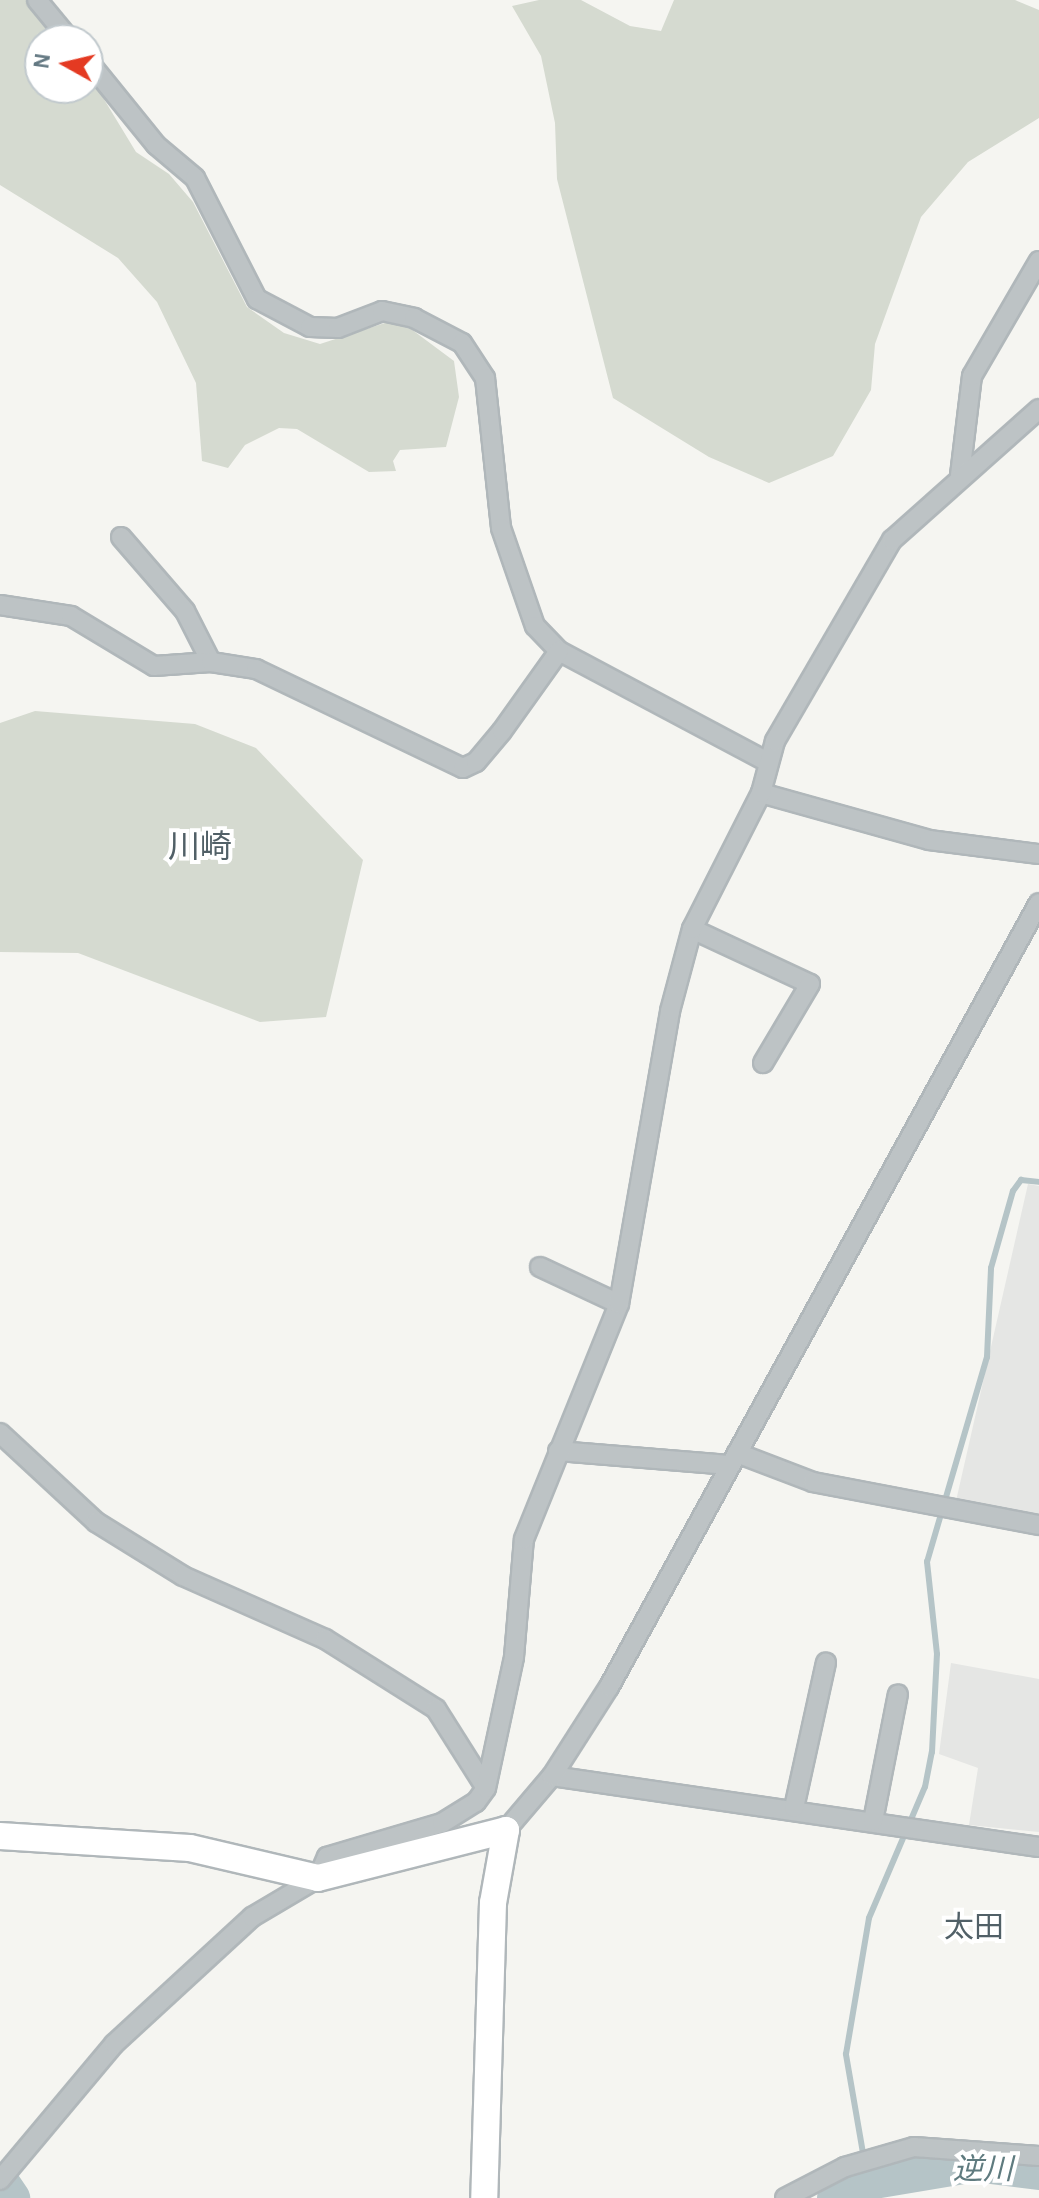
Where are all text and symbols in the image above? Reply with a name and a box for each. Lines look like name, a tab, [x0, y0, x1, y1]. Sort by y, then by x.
north arrow	[24, 24, 104, 104]
text: N	[30, 52, 54, 70]
district label: 川崎	[168, 828, 232, 866]
district label: 太田	[944, 1910, 1004, 1946]
water label: 逆川	[953, 2152, 1013, 2188]

